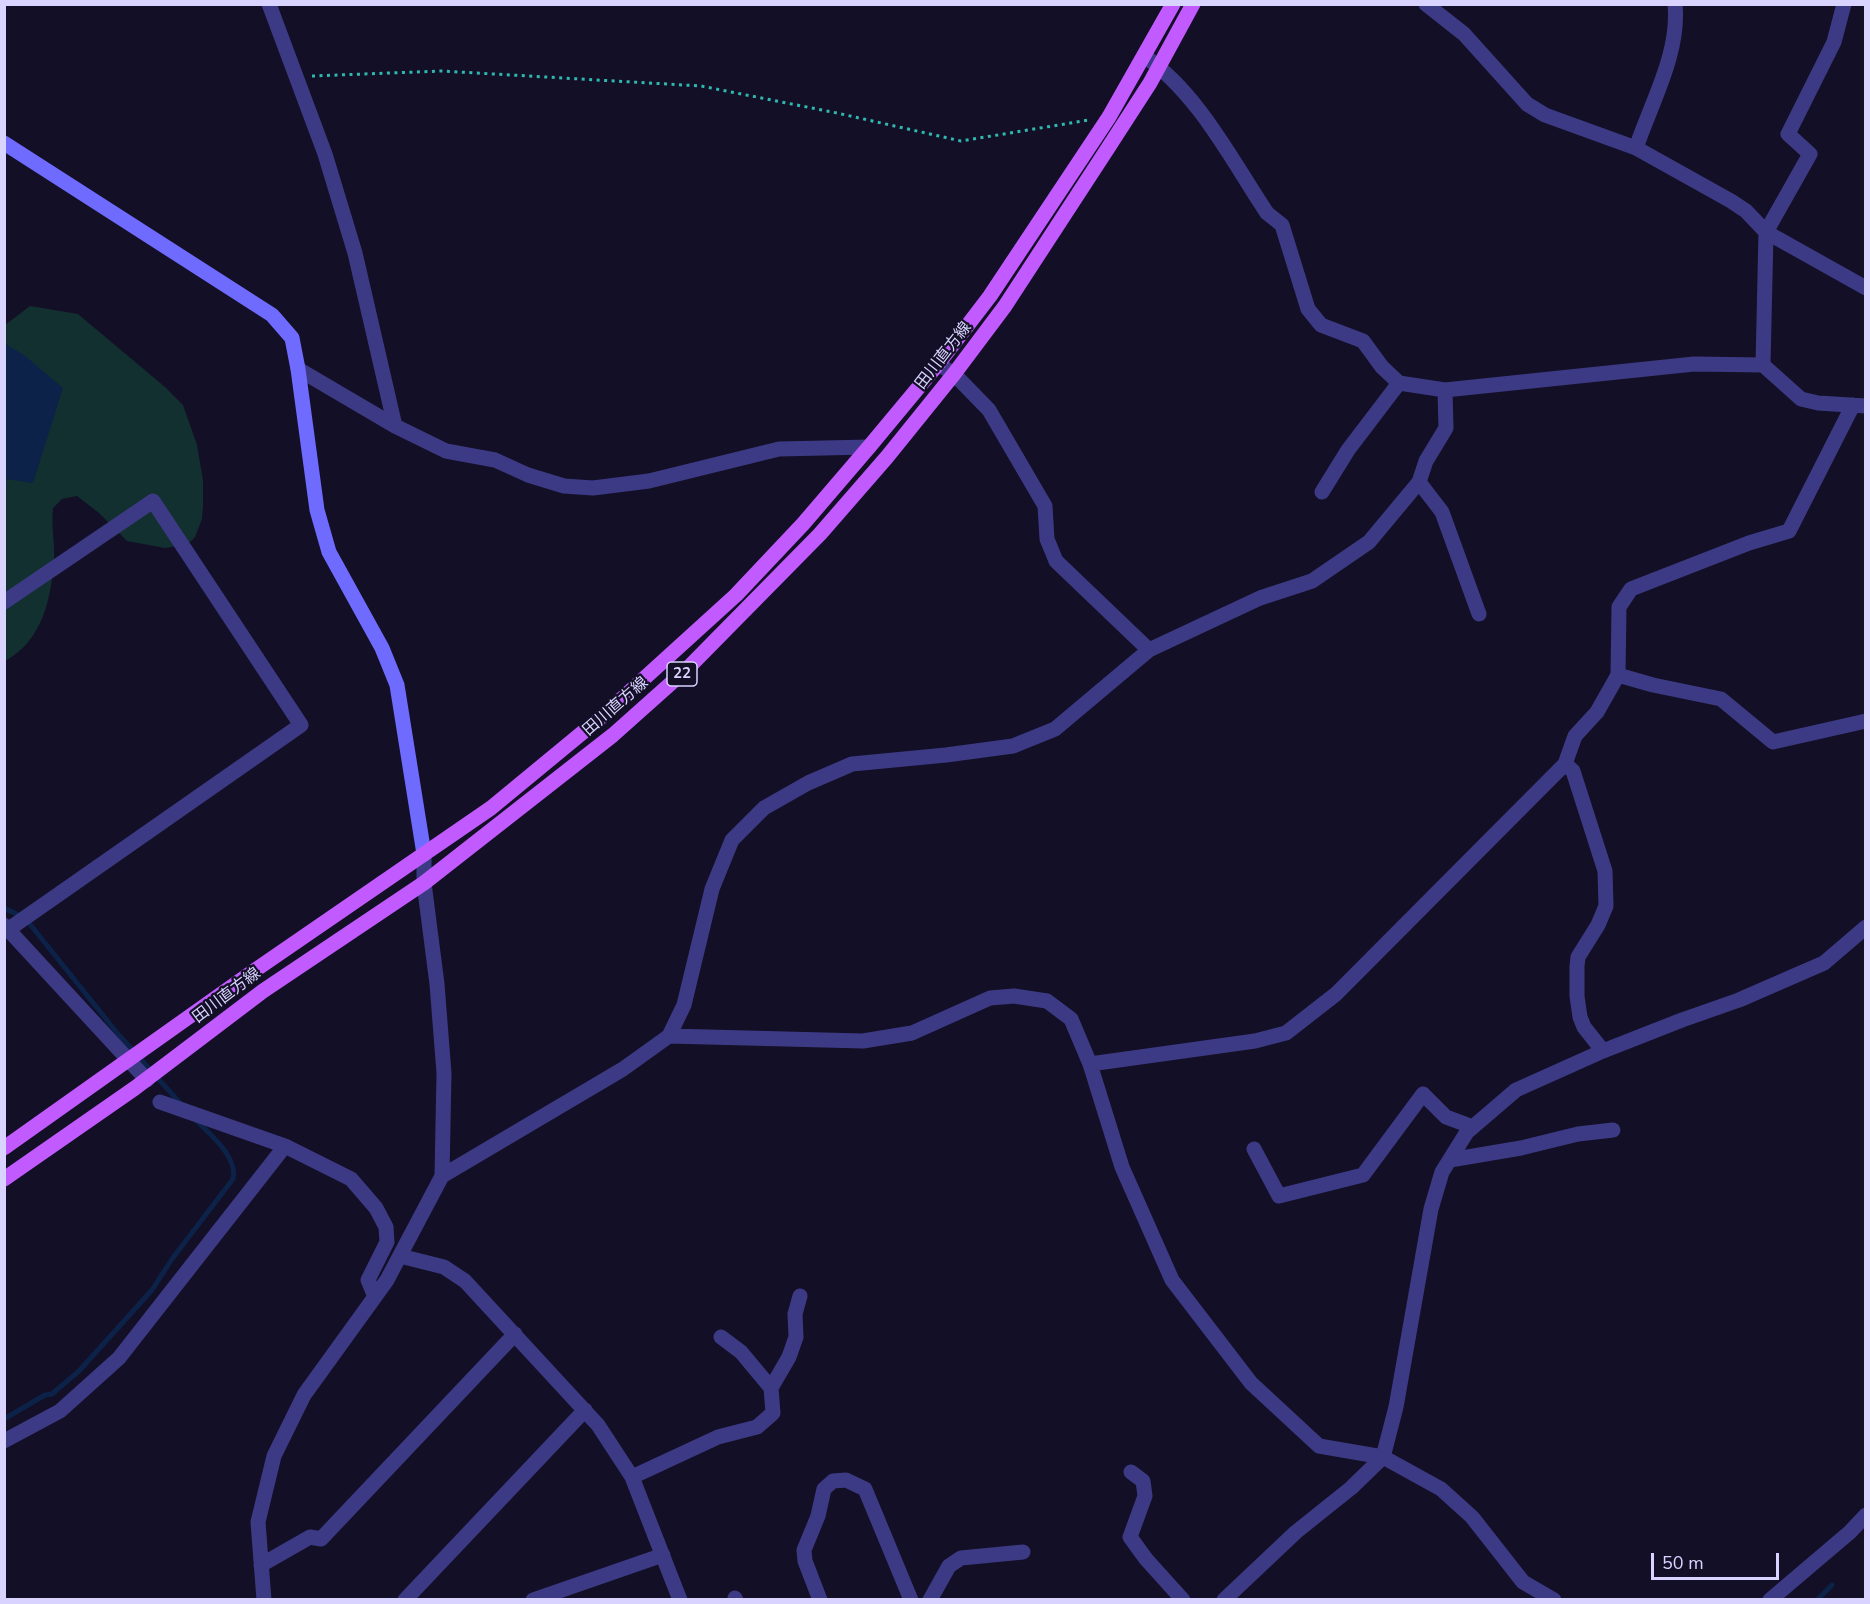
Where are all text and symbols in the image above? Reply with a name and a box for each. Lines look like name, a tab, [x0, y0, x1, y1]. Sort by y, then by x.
street label: 田川直方線	[912, 319, 976, 393]
road number: 22	[667, 662, 697, 686]
street label: 田川直方線	[580, 674, 652, 740]
street label: 田川直方線	[189, 964, 265, 1028]
scale bar	[1654, 1541, 1782, 1579]
text: 50 m	[1662, 1551, 1704, 1575]

